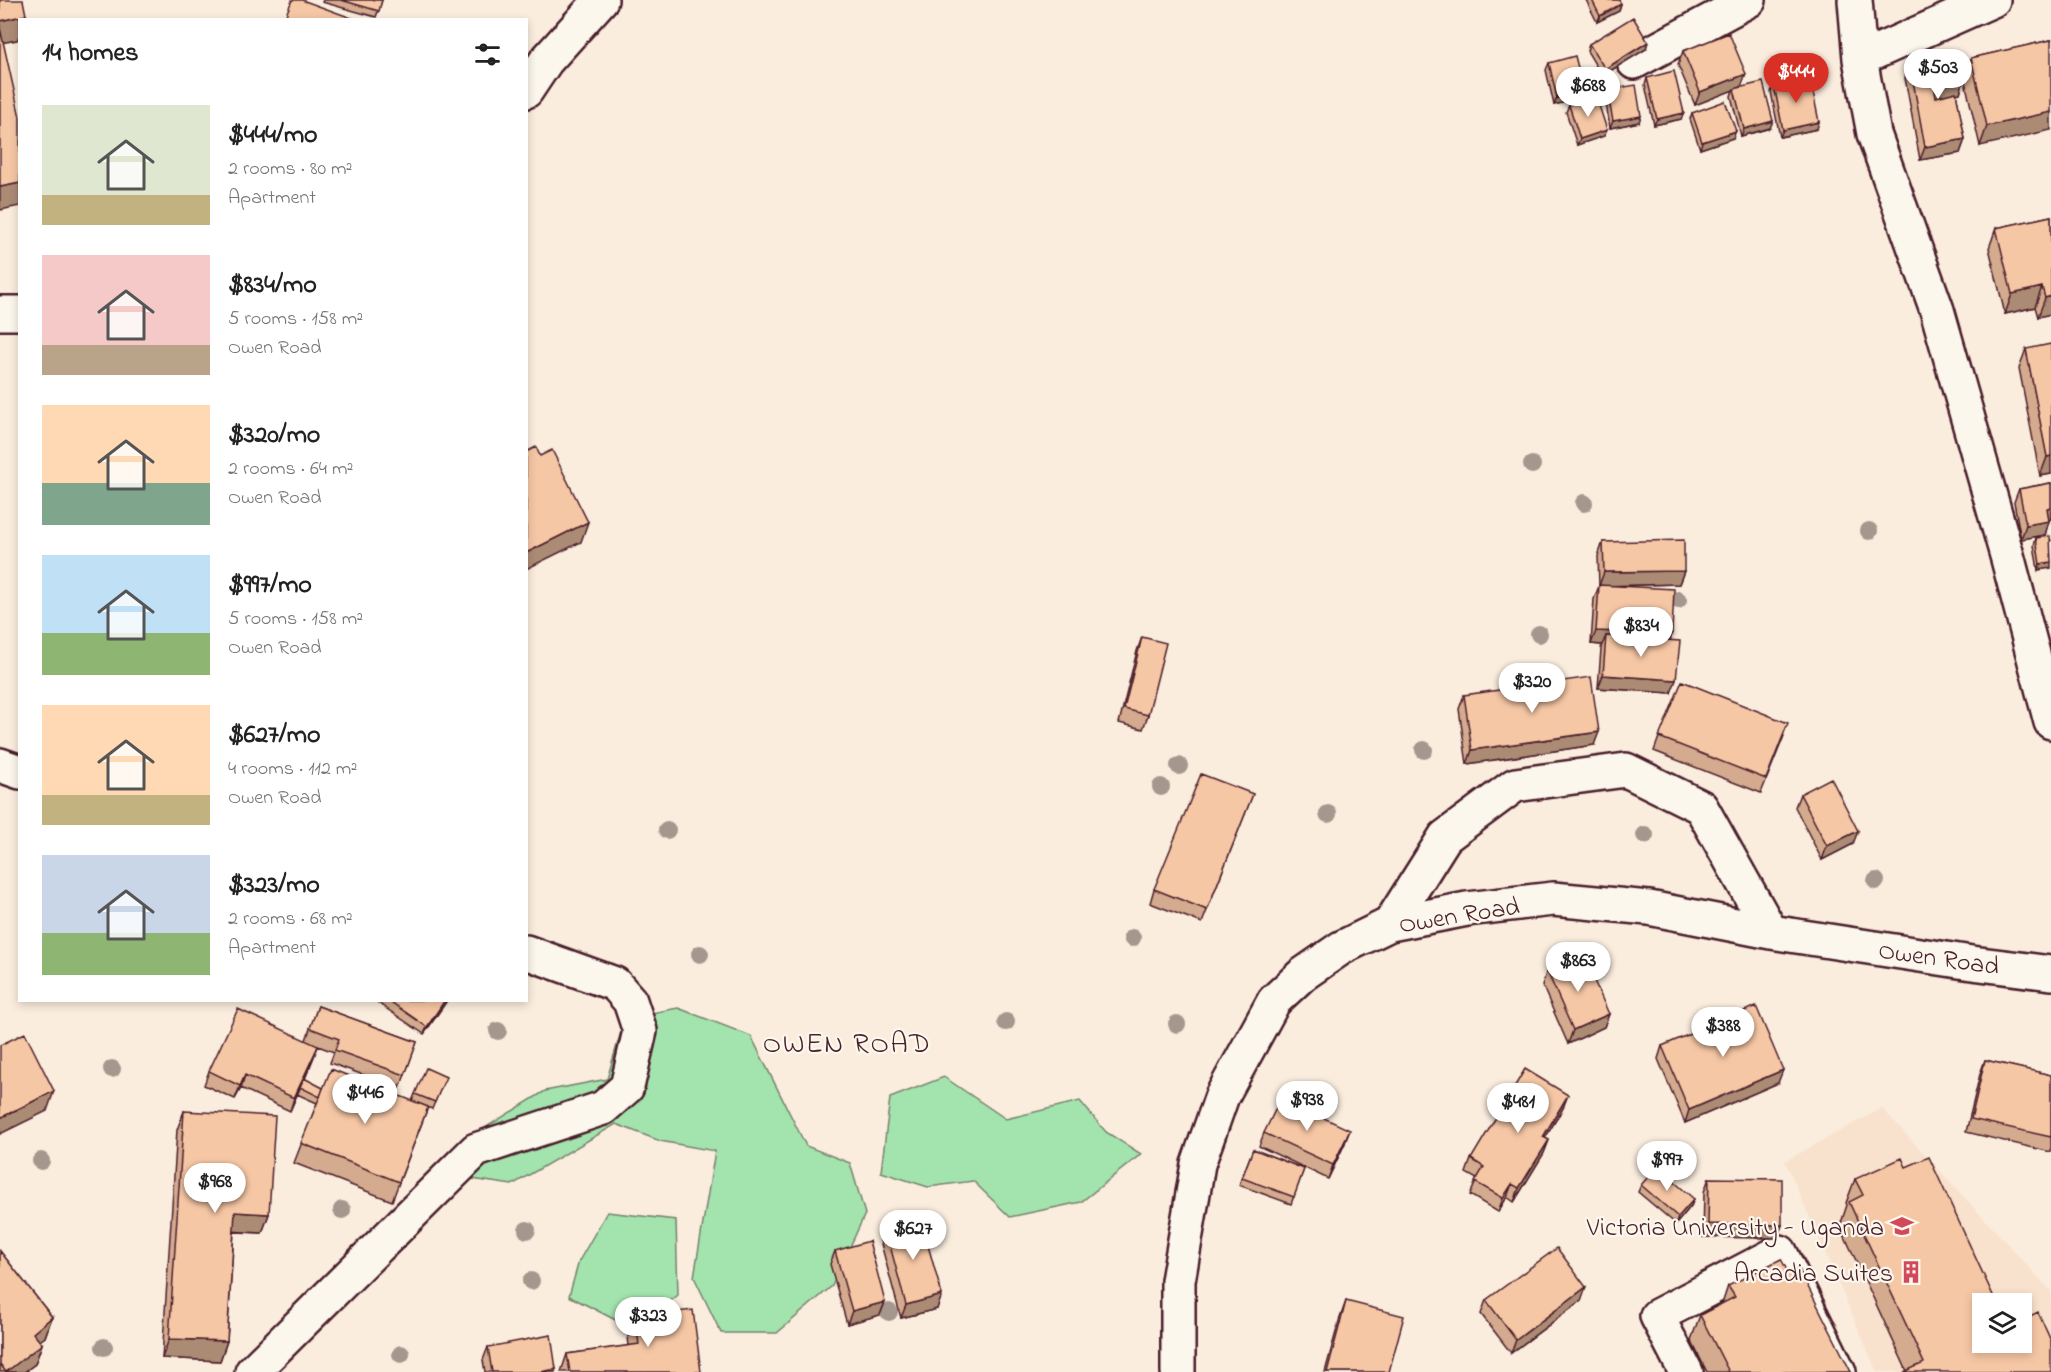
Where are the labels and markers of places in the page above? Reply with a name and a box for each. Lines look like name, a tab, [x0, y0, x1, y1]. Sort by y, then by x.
pin: $503	[1902, 49, 1974, 100]
pin: $444	[1760, 53, 1832, 104]
pin: $688	[1552, 67, 1624, 118]
pin: $834	[1605, 607, 1677, 658]
pin: $320	[1496, 663, 1568, 714]
pin: $863	[1542, 942, 1614, 993]
pin: $388	[1687, 1007, 1759, 1058]
pin: $446	[329, 1074, 401, 1125]
pin: $938	[1271, 1081, 1343, 1132]
pin: $481	[1482, 1083, 1554, 1134]
pin: $997	[1631, 1141, 1703, 1192]
pin: $968	[179, 1163, 251, 1214]
pin: $627	[877, 1210, 949, 1261]
place label: Victoria University - Uganda	[1586, 1210, 1884, 1248]
school or university icon: Victoria University - Uganda	[1889, 1213, 1915, 1239]
place label: Arcadia Suites	[1734, 1256, 1893, 1294]
building icon: Arcadia Suites	[1898, 1259, 1924, 1285]
pin: $323	[612, 1297, 684, 1348]

